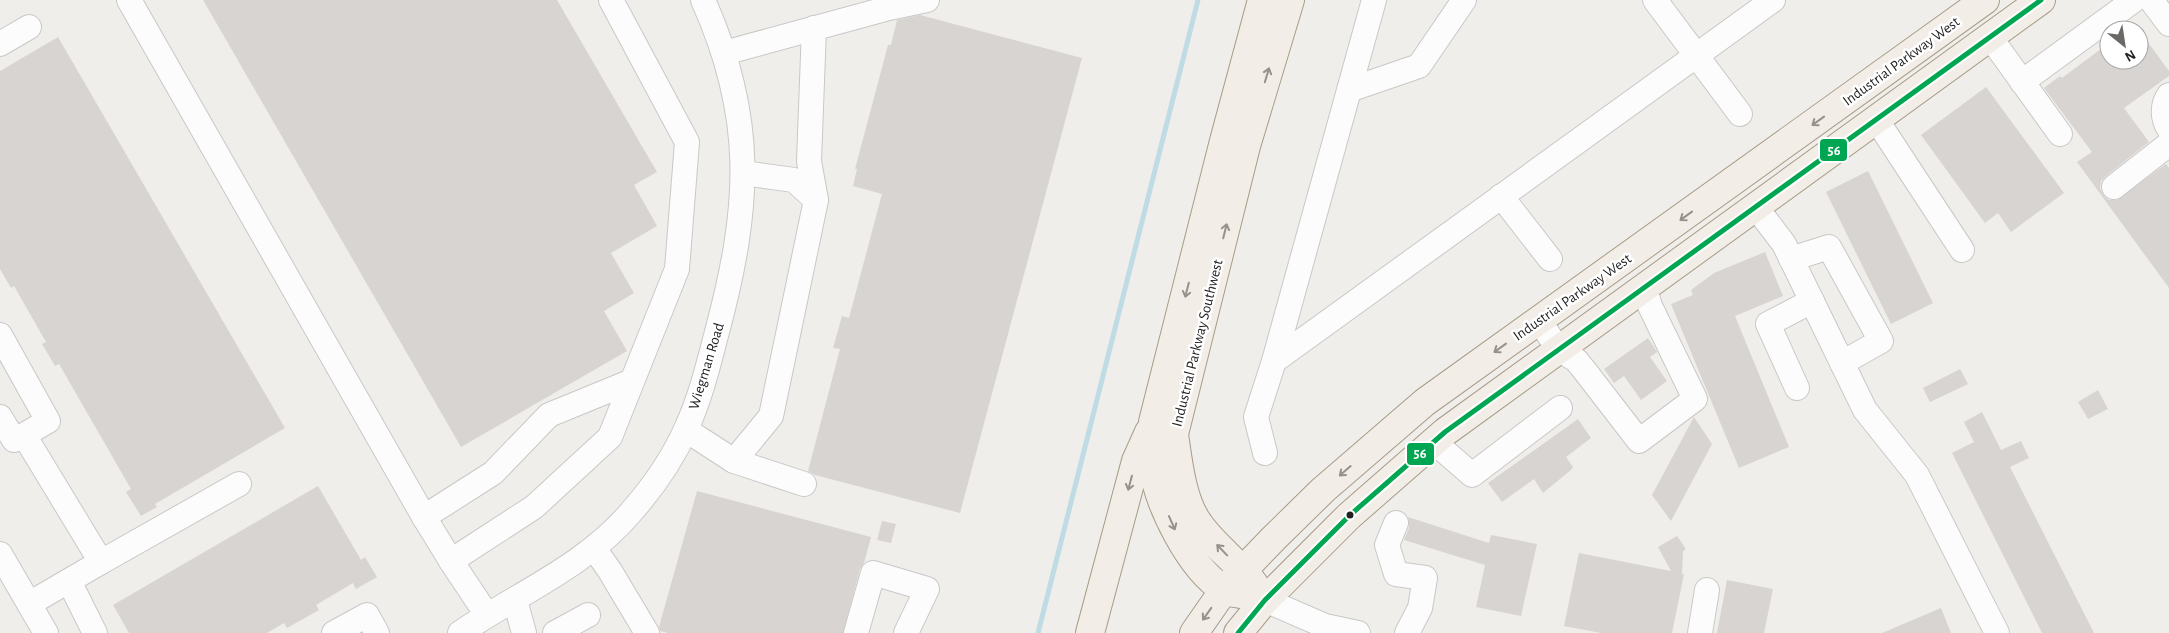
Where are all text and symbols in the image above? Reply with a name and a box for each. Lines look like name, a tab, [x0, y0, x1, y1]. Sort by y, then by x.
street label: Industrial Parkway West	[1840, 14, 1963, 109]
north arrow	[2099, 20, 2149, 70]
text: N	[2122, 47, 2138, 64]
one-way arrow	[1263, 67, 1273, 83]
one-way arrow	[1811, 116, 1825, 126]
line badge: 56	[1819, 138, 1848, 162]
text: 56	[1828, 144, 1841, 158]
one-way arrow	[1679, 211, 1693, 221]
one-way arrow	[1221, 224, 1230, 240]
street label: Industrial Parkway West	[1511, 251, 1634, 344]
street label: Industrial Parkway Southwest	[1169, 258, 1226, 428]
one-way arrow	[1181, 282, 1191, 298]
street label: Wiegman Road	[686, 321, 727, 411]
one-way arrow	[1494, 343, 1507, 354]
line badge: 56	[1406, 442, 1435, 466]
text: 56	[1414, 447, 1427, 461]
one-way arrow	[1339, 465, 1352, 476]
one-way arrow	[1125, 475, 1134, 491]
unlabelled marker	[1345, 510, 1355, 520]
one-way arrow	[1168, 516, 1178, 531]
one-way arrow	[1216, 543, 1228, 556]
one-way arrow	[1202, 607, 1212, 621]

